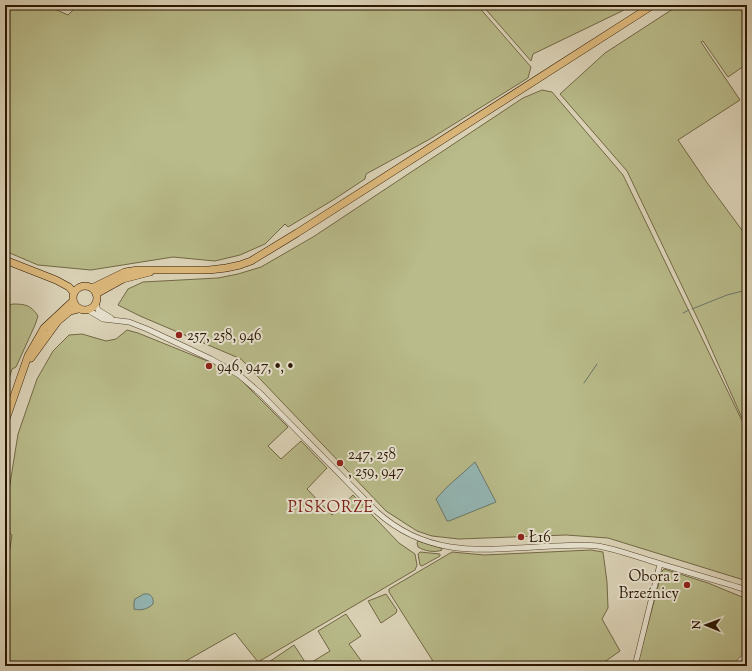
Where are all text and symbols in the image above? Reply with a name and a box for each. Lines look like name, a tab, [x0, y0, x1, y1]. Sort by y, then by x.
place label: 257, 258, 946	[187, 326, 262, 347]
marker: 257, 258, 946	[174, 330, 184, 340]
place label: 946, 947, •, •	[217, 357, 294, 378]
marker: 946, 947, •, •	[204, 361, 214, 371]
place label: 247, 258 , 259, 947	[348, 445, 404, 483]
marker: 247, 258 , 259, 947	[335, 458, 345, 468]
district label: PISKORZE	[288, 497, 374, 520]
place label: Ł16	[529, 528, 551, 549]
marker: Ł16	[516, 532, 526, 542]
place label: Obora z Brzeźnicy	[619, 567, 680, 605]
marker: Obora z Brzeźnicy	[682, 580, 692, 590]
north arrow	[686, 605, 726, 645]
text: N	[689, 620, 705, 630]

